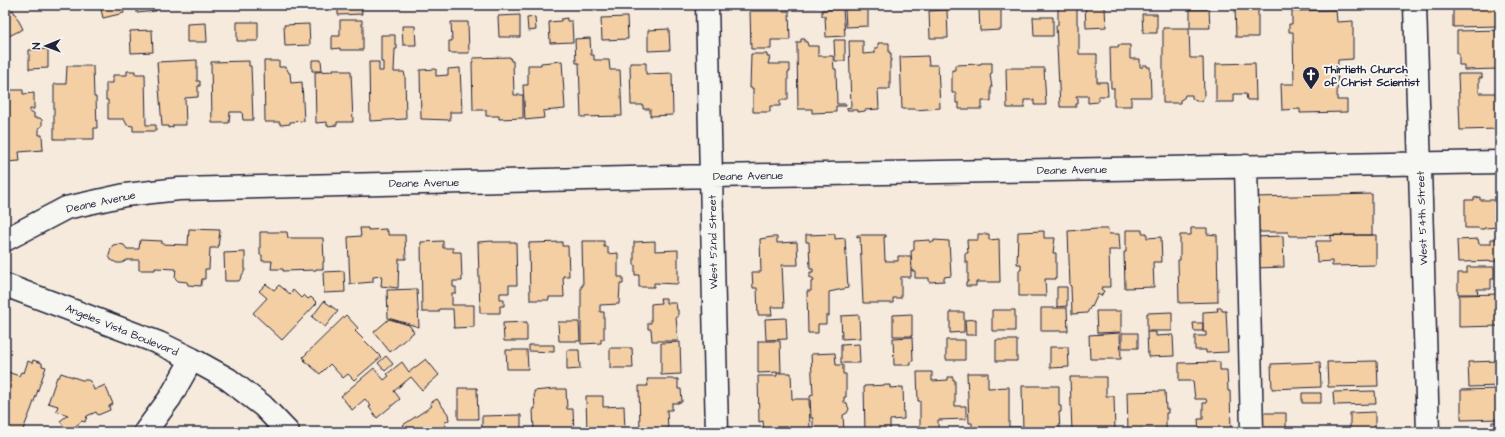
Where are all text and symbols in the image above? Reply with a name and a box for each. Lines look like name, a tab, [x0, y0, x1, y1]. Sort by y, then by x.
north arrow	[26, 26, 66, 66]
text: N	[29, 42, 44, 50]
place label: Thirtieth Church of Christ Scientist	[1323, 62, 1420, 90]
church icon: Thirtieth Church of Christ Scientist	[1301, 65, 1321, 90]
street label: Deane Avenue	[1037, 162, 1107, 178]
street label: Deane Avenue	[713, 168, 783, 184]
street label: West 54th Street	[1413, 170, 1431, 265]
street label: Deane Avenue	[389, 175, 459, 191]
street label: Deane Avenue	[65, 187, 137, 217]
street label: West 52nd Street	[705, 194, 721, 289]
street label: Angeles Vista Boulevard	[63, 300, 181, 361]

